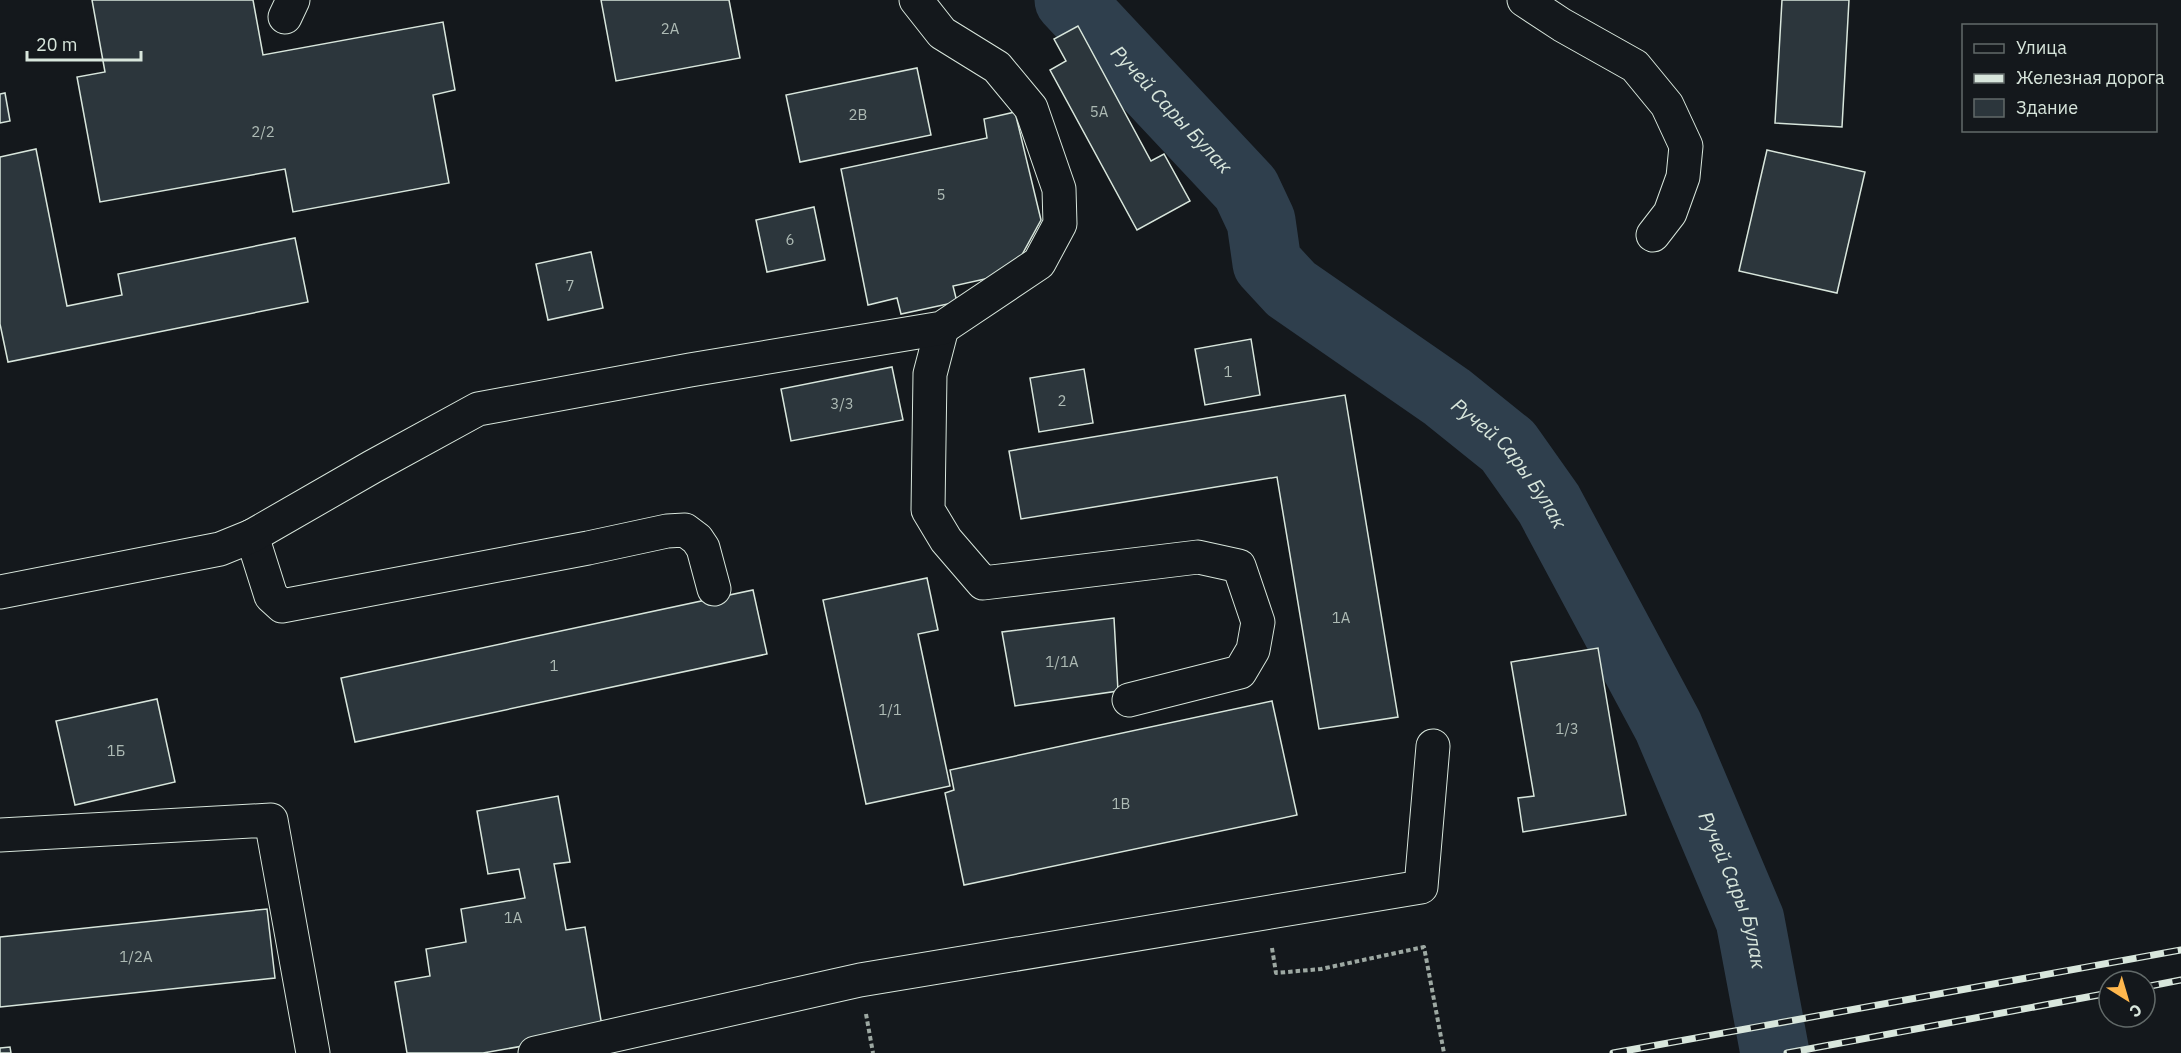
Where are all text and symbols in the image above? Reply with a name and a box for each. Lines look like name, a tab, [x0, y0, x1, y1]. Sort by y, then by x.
house number: 2А	[661, 19, 680, 38]
scale bar	[27, 24, 141, 62]
legend	[1962, 24, 2157, 132]
text: 20 m	[36, 33, 78, 56]
text: Улица	[2016, 36, 2067, 59]
water label: Ручей Сары Булак	[1105, 39, 1239, 179]
text: Железная дорога	[2016, 66, 2165, 89]
text: Здание	[2016, 96, 2078, 119]
house number: 5А	[1090, 102, 1109, 121]
house number: 2В	[849, 105, 867, 124]
house number: 2/2	[251, 122, 275, 141]
house number: 5	[936, 185, 946, 204]
house number: 6	[785, 230, 795, 249]
house number: 7	[565, 276, 575, 295]
house number: 1	[1223, 362, 1233, 381]
house number: 2	[1057, 391, 1067, 410]
water label: Ручей Сары Булак	[1446, 392, 1574, 533]
house number: 3/3	[830, 394, 854, 413]
house number: 1А	[1332, 608, 1351, 627]
house number: 1/1А	[1045, 652, 1079, 671]
house number: 1	[549, 656, 559, 675]
house number: 1/1	[878, 700, 902, 719]
house number: 1/3	[1555, 719, 1579, 738]
house number: 1Б	[107, 741, 125, 760]
house number: 1В	[1112, 794, 1130, 813]
water label: Ручей Сары Булак	[1693, 807, 1773, 971]
house number: 1А	[504, 908, 523, 927]
house number: 1/2А	[119, 947, 153, 966]
north arrow	[2097, 969, 2157, 1029]
text: С	[2126, 1000, 2146, 1022]

